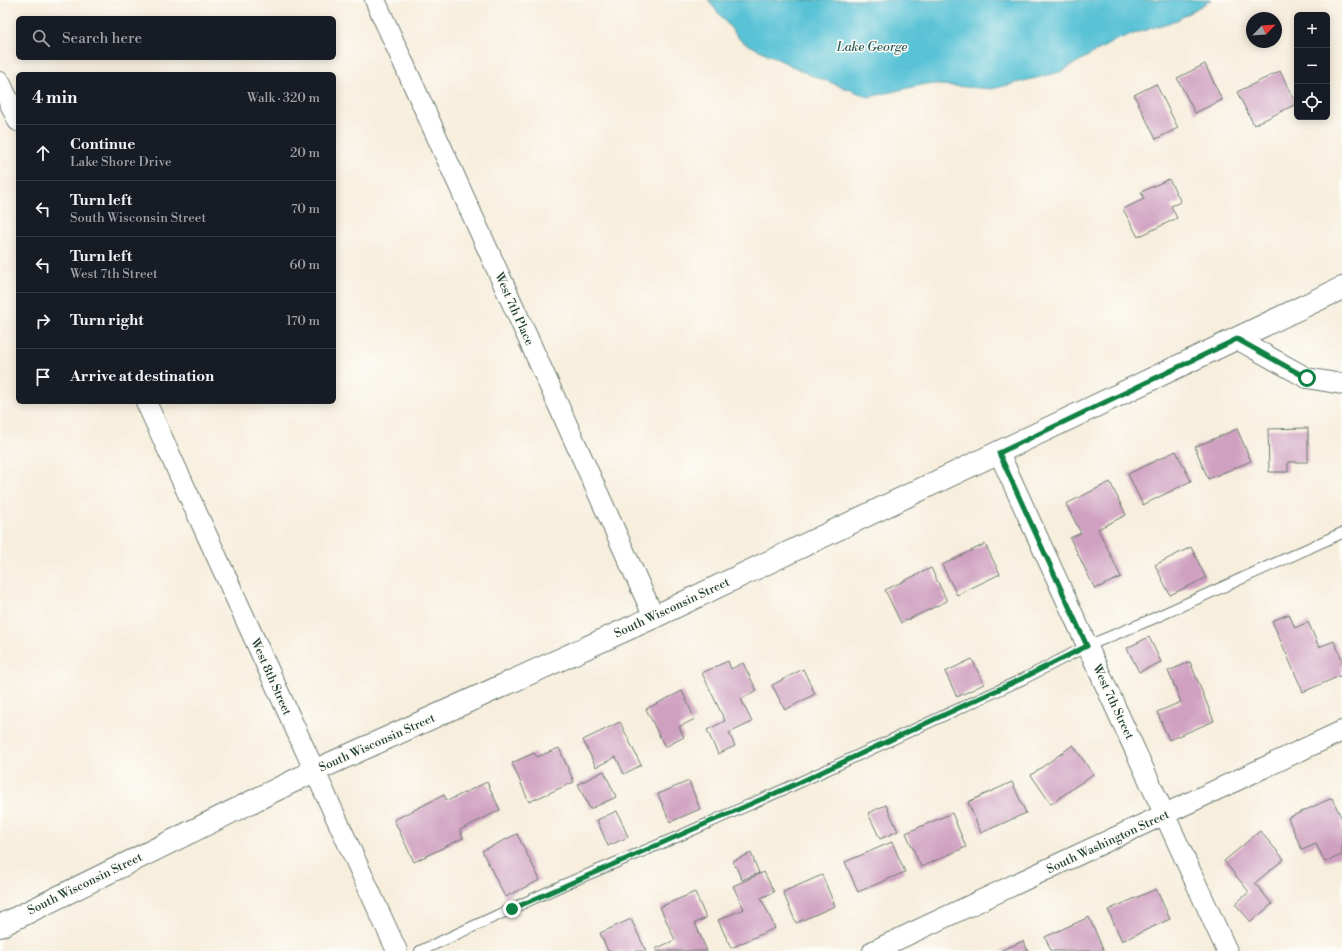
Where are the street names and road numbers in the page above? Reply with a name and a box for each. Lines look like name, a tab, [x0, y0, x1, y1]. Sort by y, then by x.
street label: West 7th Place	[491, 269, 537, 348]
street label: South Wisconsin Street	[612, 574, 733, 641]
street label: West 8th Street	[247, 635, 295, 718]
street label: West 7th Street	[1089, 661, 1137, 743]
street label: South Wisconsin Street	[317, 710, 438, 775]
street label: South Washington Street	[1044, 807, 1172, 877]
street label: South Wisconsin Street	[25, 849, 145, 918]

